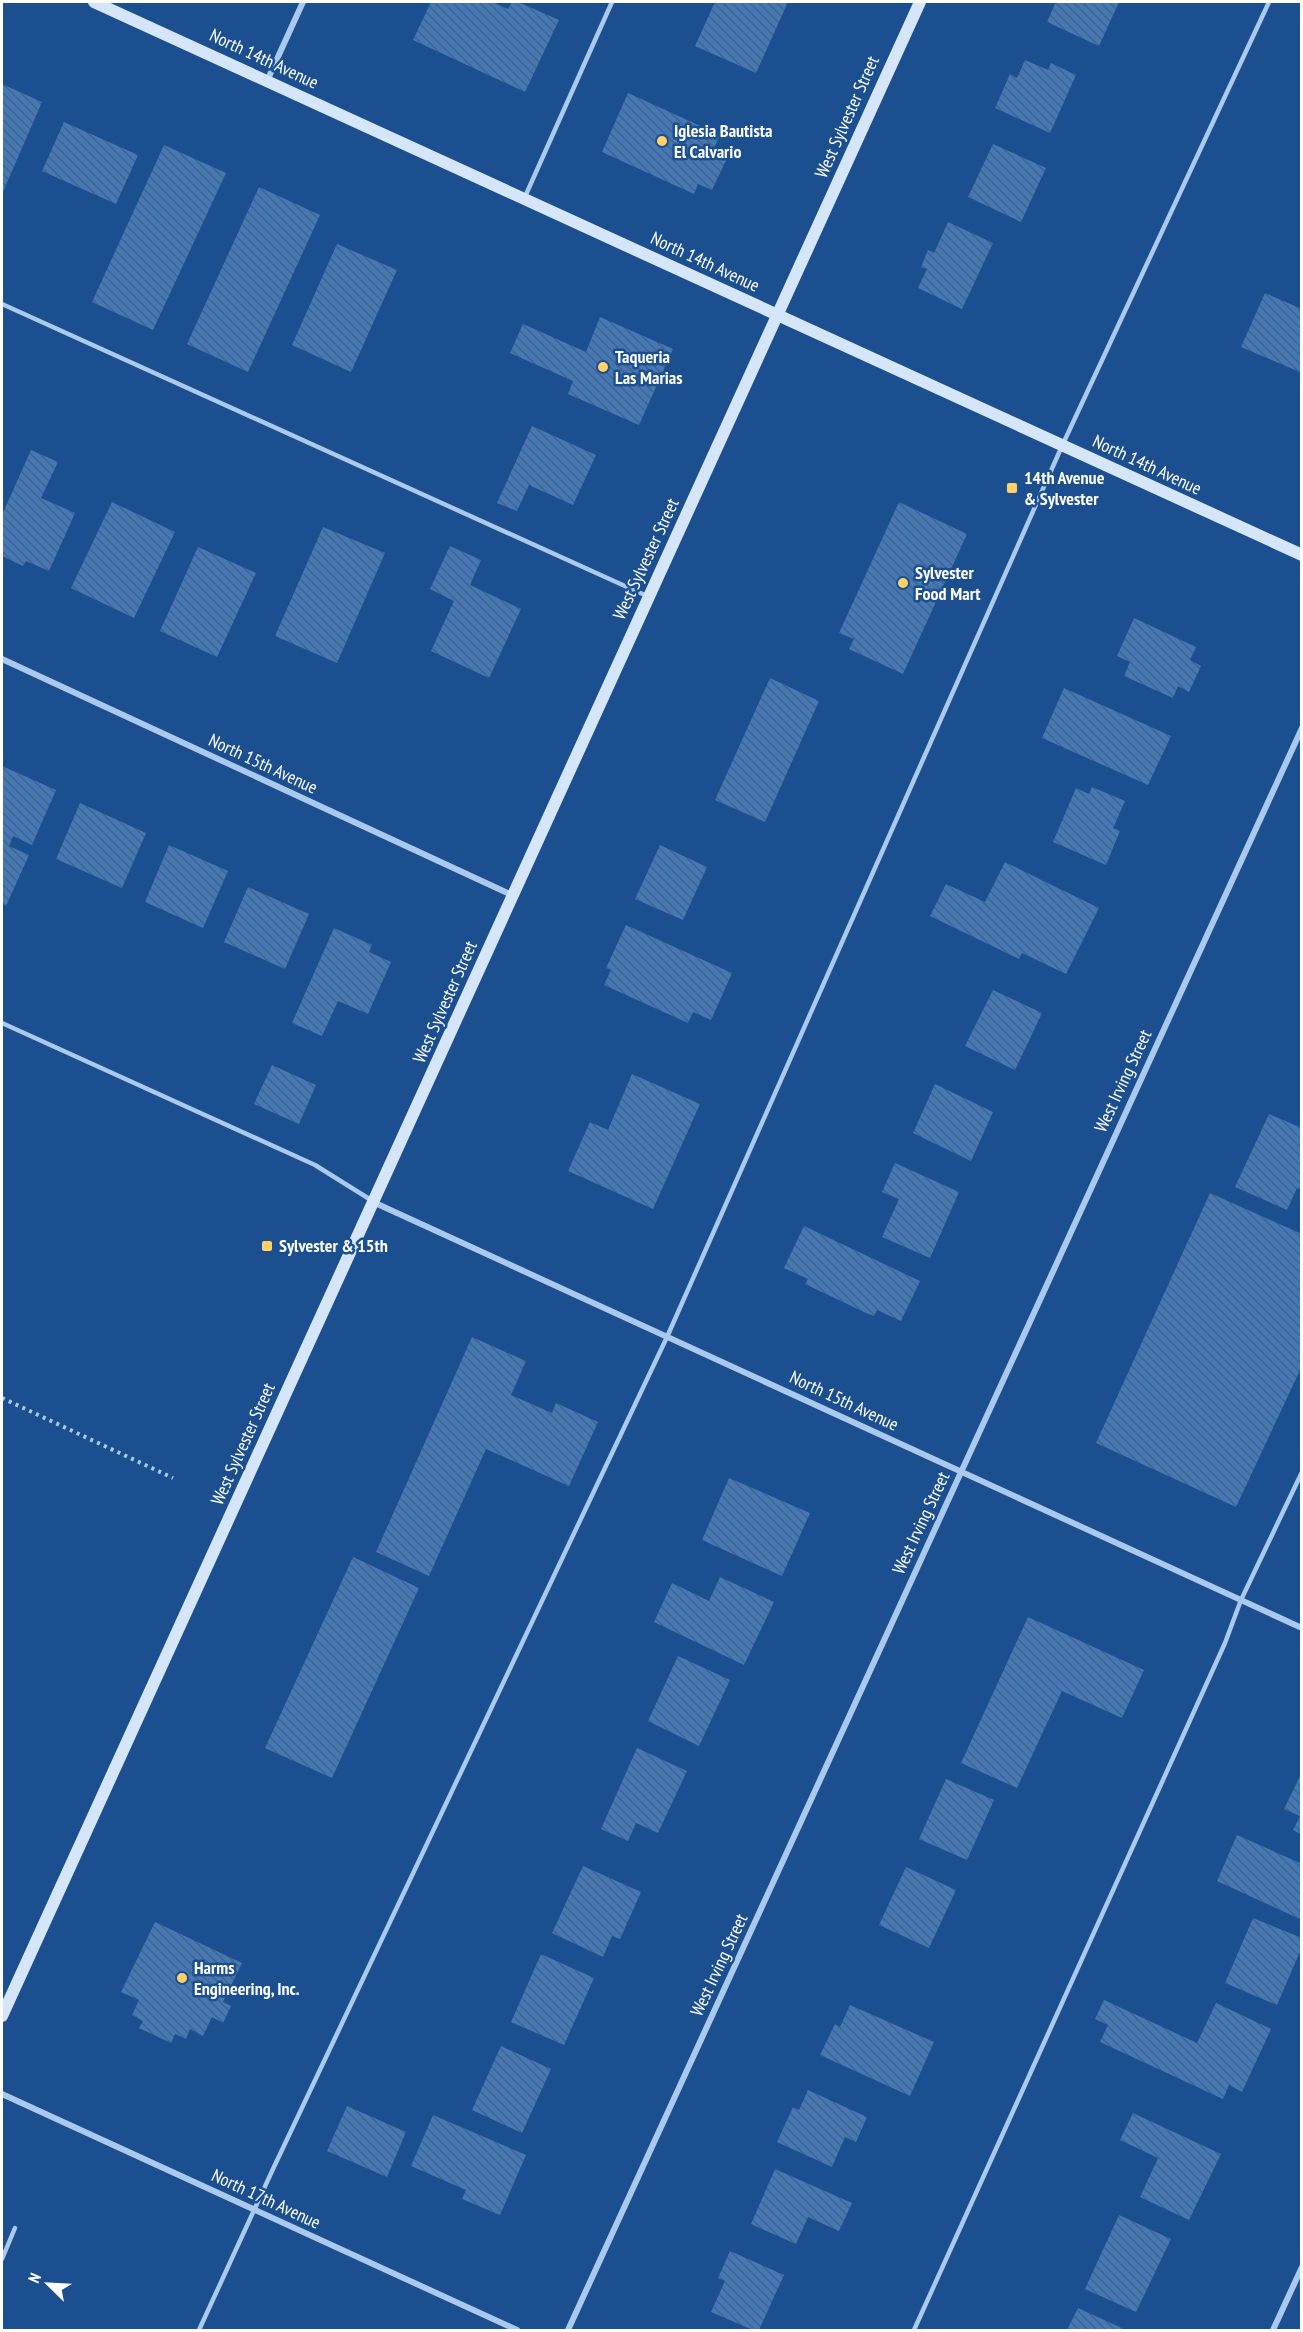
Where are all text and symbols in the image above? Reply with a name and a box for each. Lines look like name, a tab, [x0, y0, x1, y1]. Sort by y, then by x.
street label: North 14th Avenue	[206, 23, 322, 94]
street label: West Sylvester Street	[809, 52, 884, 181]
place label: Iglesia Bautista El Calvario	[674, 119, 772, 163]
marker: Iglesia Bautista El Calvario	[655, 134, 669, 148]
street label: North 14th Avenue	[647, 226, 763, 297]
place label: Taqueria Las Marias	[615, 345, 683, 389]
marker: Taqueria Las Marias	[596, 360, 610, 374]
street label: North 14th Avenue	[1089, 429, 1205, 500]
place label: 14th Avenue & Sylvester	[1024, 466, 1105, 510]
marker: 14th Avenue & Sylvester	[1005, 481, 1019, 495]
street label: West Sylvester Street	[607, 494, 684, 623]
place label: Sylvester Food Mart	[915, 561, 981, 605]
marker: Sylvester Food Mart	[896, 576, 910, 590]
street label: North 15th Avenue	[205, 728, 321, 799]
street label: West Sylvester Street	[407, 937, 482, 1066]
street label: West Irving Street	[1089, 1026, 1156, 1136]
place label: Sylvester & 15th	[279, 1234, 388, 1257]
marker: Sylvester & 15th	[260, 1239, 274, 1253]
street label: North 15th Avenue	[786, 1365, 902, 1436]
street label: West Sylvester Street	[205, 1379, 280, 1508]
street label: West Irving Street	[887, 1468, 954, 1578]
street label: West Irving Street	[685, 1910, 752, 2020]
place label: Harms Engineering, Inc.	[194, 1956, 300, 2000]
marker: Harms Engineering, Inc.	[175, 1971, 189, 1985]
street label: North 17th Avenue	[208, 2163, 324, 2234]
north arrow	[18, 2254, 78, 2314]
text: N	[23, 2270, 45, 2286]

